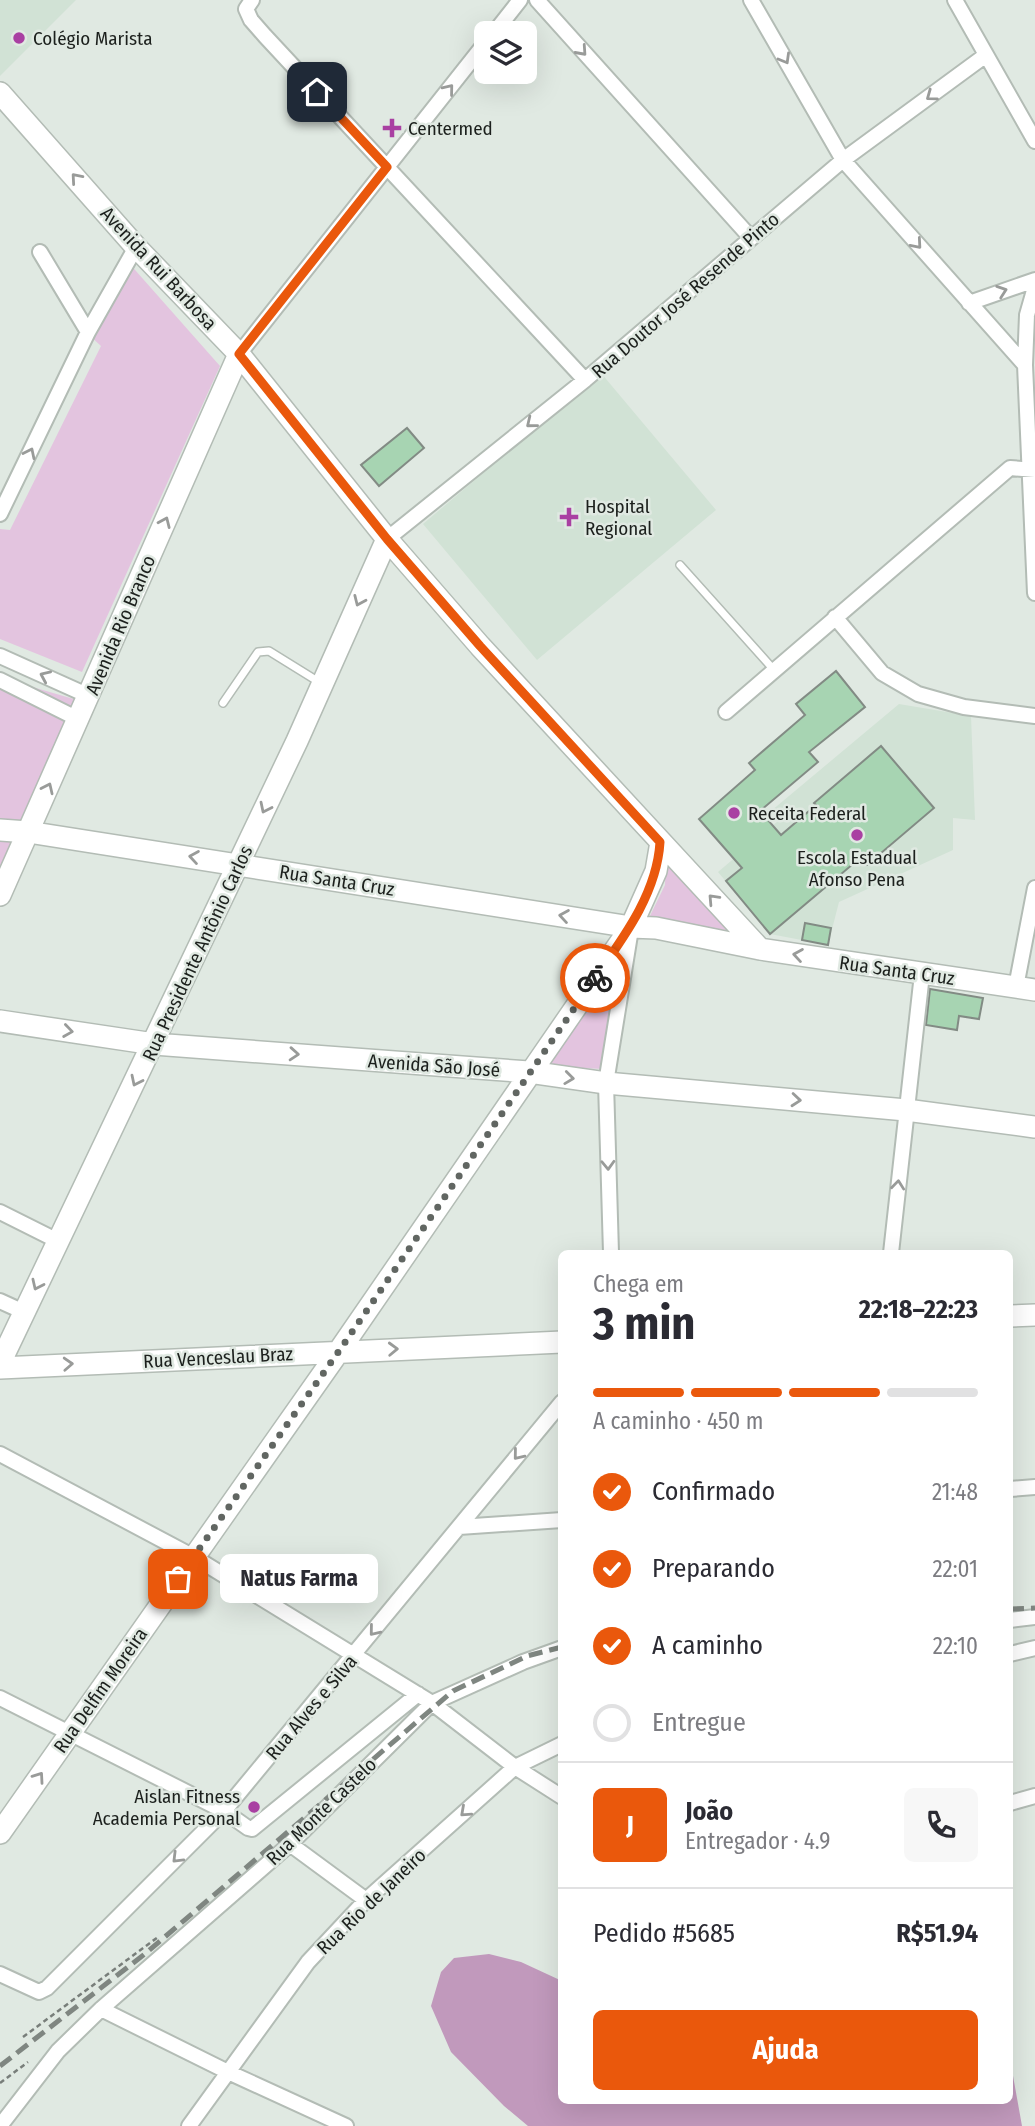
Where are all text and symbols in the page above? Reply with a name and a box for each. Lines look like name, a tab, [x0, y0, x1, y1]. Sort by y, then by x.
map controls	[474, 21, 537, 84]
button: layers	[474, 21, 537, 84]
place label: Colégio Marista	[33, 27, 153, 50]
marker: Colégio Marista	[11, 30, 27, 46]
one-way arrow	[574, 43, 587, 56]
one-way arrow	[777, 52, 790, 65]
pin	[287, 62, 347, 122]
icon: home	[298, 73, 336, 111]
one-way arrow	[441, 85, 453, 98]
one-way arrow	[926, 87, 939, 100]
place label: Centermed	[408, 117, 493, 140]
marker: Centermed	[382, 118, 402, 138]
one-way arrow	[72, 173, 84, 186]
street label: Avenida Rui Barbosa	[96, 202, 222, 335]
street label: Rua Doutor José Resende Pinto	[587, 208, 784, 383]
one-way arrow	[909, 235, 921, 248]
one-way arrow	[995, 285, 1008, 299]
one-way arrow	[527, 415, 540, 427]
one-way arrow	[21, 448, 35, 460]
place label: Hospital Regional	[585, 495, 652, 540]
marker: Hospital Regional	[559, 507, 579, 527]
one-way arrow	[156, 517, 170, 529]
street label: Avenida Rio Branco	[81, 552, 160, 699]
one-way arrow	[353, 594, 367, 607]
one-way arrow	[40, 670, 52, 684]
one-way arrow	[40, 783, 54, 796]
one-way arrow	[259, 801, 273, 814]
place label: Receita Federal	[748, 802, 866, 825]
marker: Receita Federal	[726, 805, 742, 821]
marker: Escola Estadual Afonso Pena	[849, 827, 865, 843]
street label: Rua Presidente Antônio Carlos	[137, 842, 258, 1065]
place label: Escola Estadual Afonso Pena	[797, 846, 917, 891]
one-way arrow	[188, 850, 200, 865]
street label: Rua Santa Cruz	[278, 860, 397, 901]
one-way arrow	[709, 894, 722, 907]
one-way arrow	[558, 909, 570, 924]
courier	[560, 943, 630, 1013]
one-way arrow	[792, 948, 804, 963]
street label: Rua Santa Cruz	[838, 951, 957, 990]
icon: bike	[576, 959, 614, 997]
one-way arrow	[62, 1023, 73, 1038]
one-way arrow	[288, 1046, 299, 1061]
street label: Avenida São José	[367, 1049, 501, 1082]
one-way arrow	[563, 1070, 575, 1085]
one-way arrow	[131, 1074, 145, 1086]
one-way arrow	[790, 1092, 801, 1107]
one-way arrow	[601, 1160, 616, 1171]
one-way arrow	[890, 1179, 905, 1190]
text: Chega em	[593, 1270, 684, 1298]
one-way arrow	[31, 1278, 45, 1290]
text: 22:18–22:23	[859, 1294, 978, 1325]
text: 3 min	[593, 1296, 695, 1351]
one-way arrow	[388, 1341, 399, 1356]
street label: Rua Venceslau Braz	[143, 1342, 294, 1373]
one-way arrow	[63, 1357, 74, 1372]
text: A caminho · 450 m	[593, 1407, 763, 1435]
one-way arrow	[514, 1447, 527, 1459]
icon: check	[593, 1473, 631, 1511]
text: Confirmado	[652, 1476, 775, 1507]
text: 21:48	[932, 1478, 978, 1506]
pin	[148, 1549, 208, 1609]
icon: check	[593, 1550, 631, 1588]
text: Preparando	[652, 1553, 775, 1584]
callout: Natus Farma	[220, 1554, 378, 1604]
text: 22:01	[932, 1555, 978, 1583]
icon: bag	[159, 1560, 197, 1598]
text: Natus Farma	[240, 1564, 358, 1592]
one-way arrow	[370, 1622, 382, 1635]
street label: Rua Delfim Moreira	[49, 1623, 152, 1757]
icon: check	[593, 1627, 631, 1665]
text: A caminho	[652, 1630, 763, 1661]
text: 22:10	[933, 1632, 978, 1660]
street label: Rua Alves e Silva	[261, 1650, 362, 1764]
text: Entregue	[652, 1707, 746, 1738]
street label: Rua Monte Castelo	[261, 1753, 381, 1870]
one-way arrow	[31, 1772, 43, 1785]
place label: Aislan Fitness Academia Personal	[93, 1785, 240, 1830]
button: phone	[904, 1788, 978, 1862]
text: João	[685, 1796, 733, 1827]
marker: Aislan Fitness Academia Personal	[246, 1799, 262, 1815]
one-way arrow	[460, 1804, 473, 1817]
text: J	[626, 1810, 634, 1841]
text: Entregador · 4.9	[685, 1827, 830, 1855]
street label: Rua Rio de Janeiro	[312, 1844, 431, 1959]
one-way arrow	[173, 1850, 186, 1863]
text: Pedido #5685	[593, 1918, 735, 1949]
text: R$51.94	[896, 1918, 978, 1949]
button: Ajuda	[593, 2010, 978, 2090]

